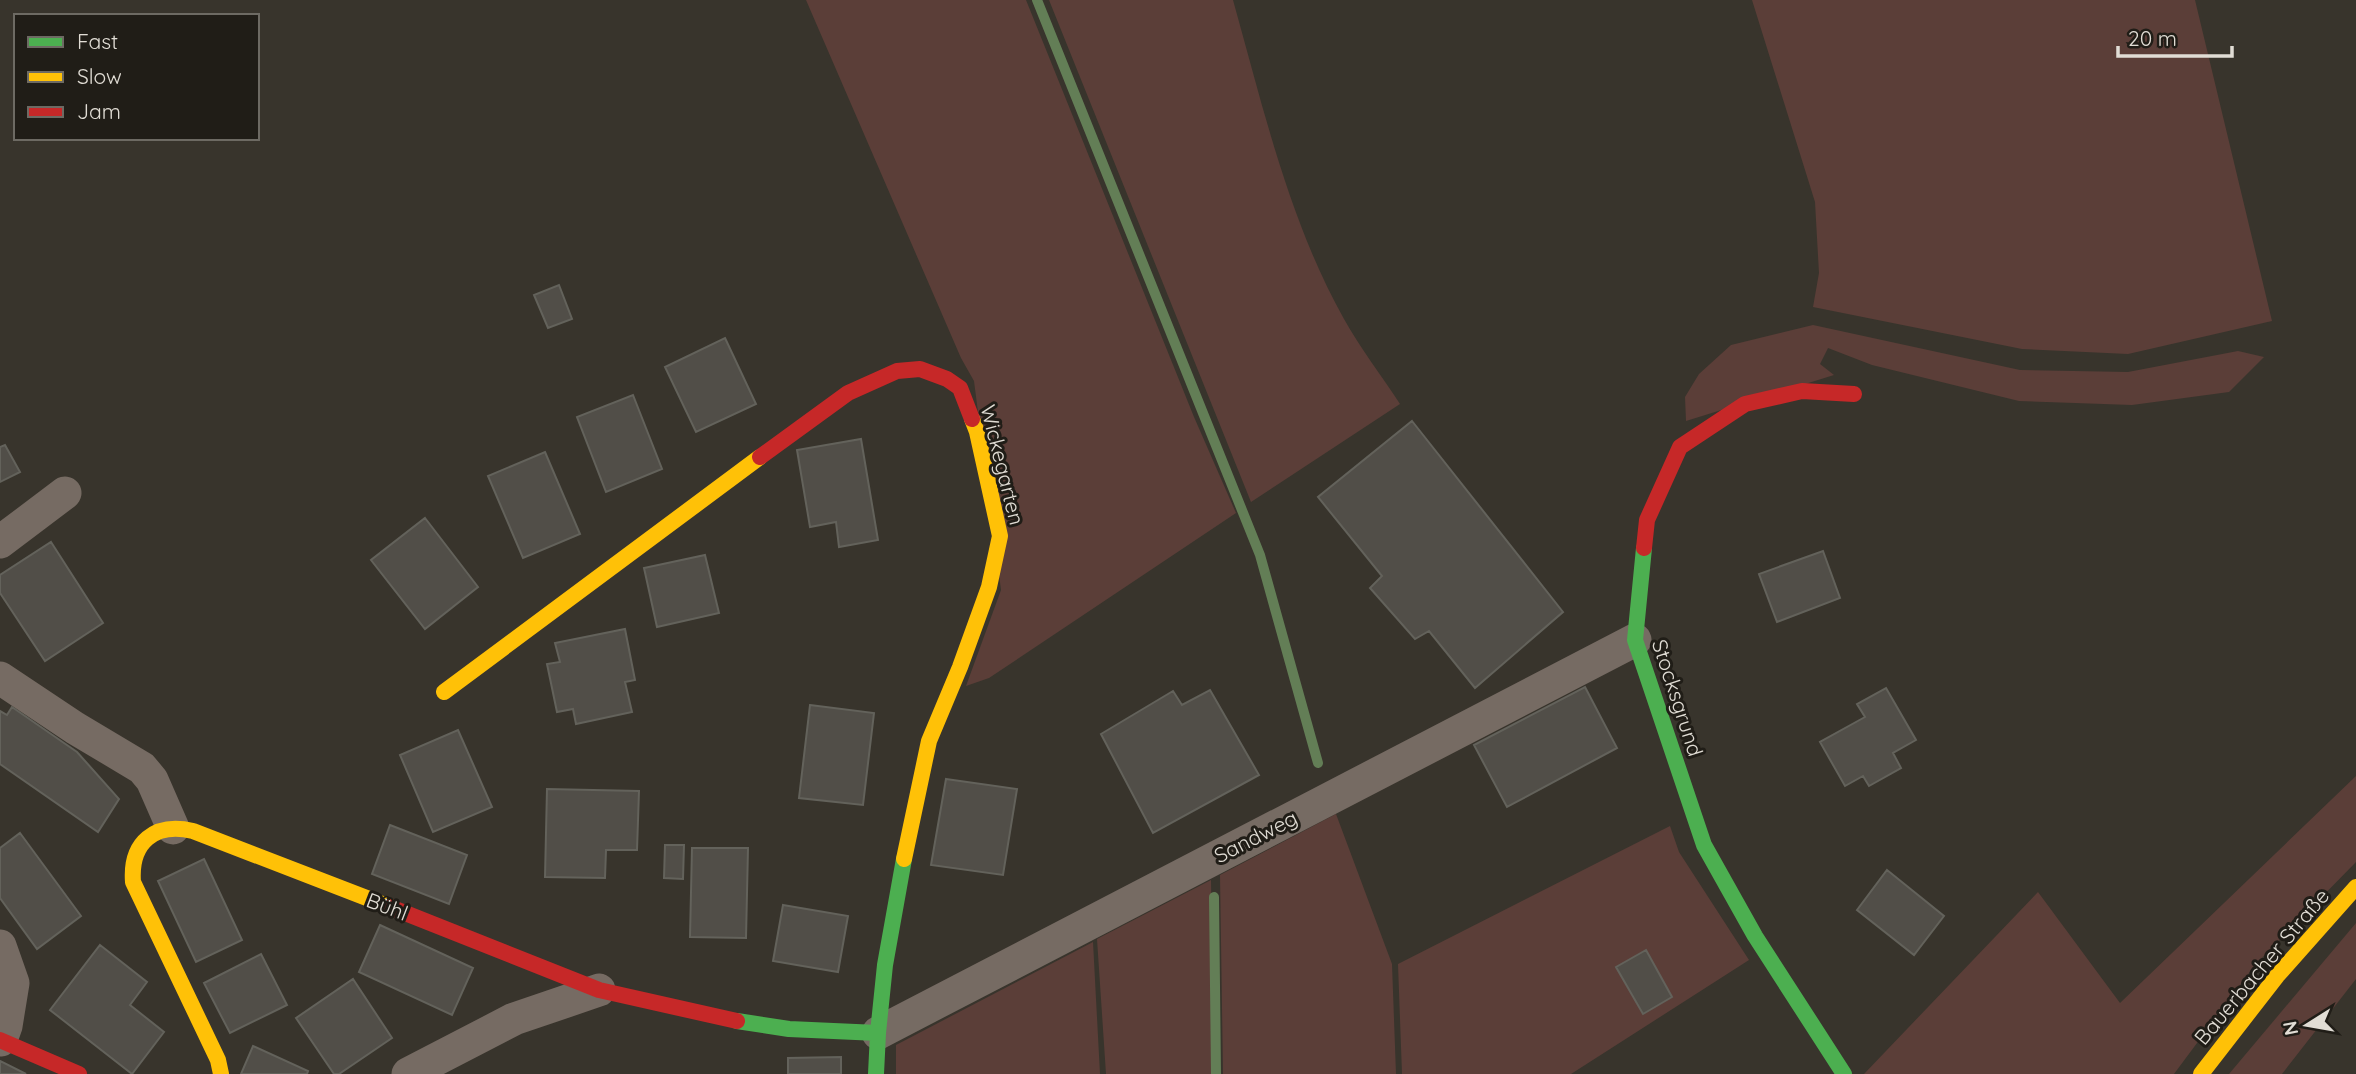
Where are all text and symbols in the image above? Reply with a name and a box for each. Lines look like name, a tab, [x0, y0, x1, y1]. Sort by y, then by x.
legend	[14, 14, 259, 140]
scale bar	[2118, 14, 2232, 58]
text: 20 m	[2128, 25, 2177, 51]
text: Fast	[77, 28, 118, 54]
text: Slow	[77, 63, 122, 89]
text: Jam	[77, 98, 121, 124]
street label: Wickegarten	[975, 402, 1030, 528]
street label: Stocksgrund	[1647, 636, 1709, 759]
street label: Sandweg	[1210, 804, 1302, 868]
street label: Bauerbacher Straße	[2188, 883, 2334, 1050]
street label: Bühl	[363, 886, 412, 926]
north arrow	[2272, 990, 2342, 1060]
text: N	[2277, 1019, 2303, 1037]

